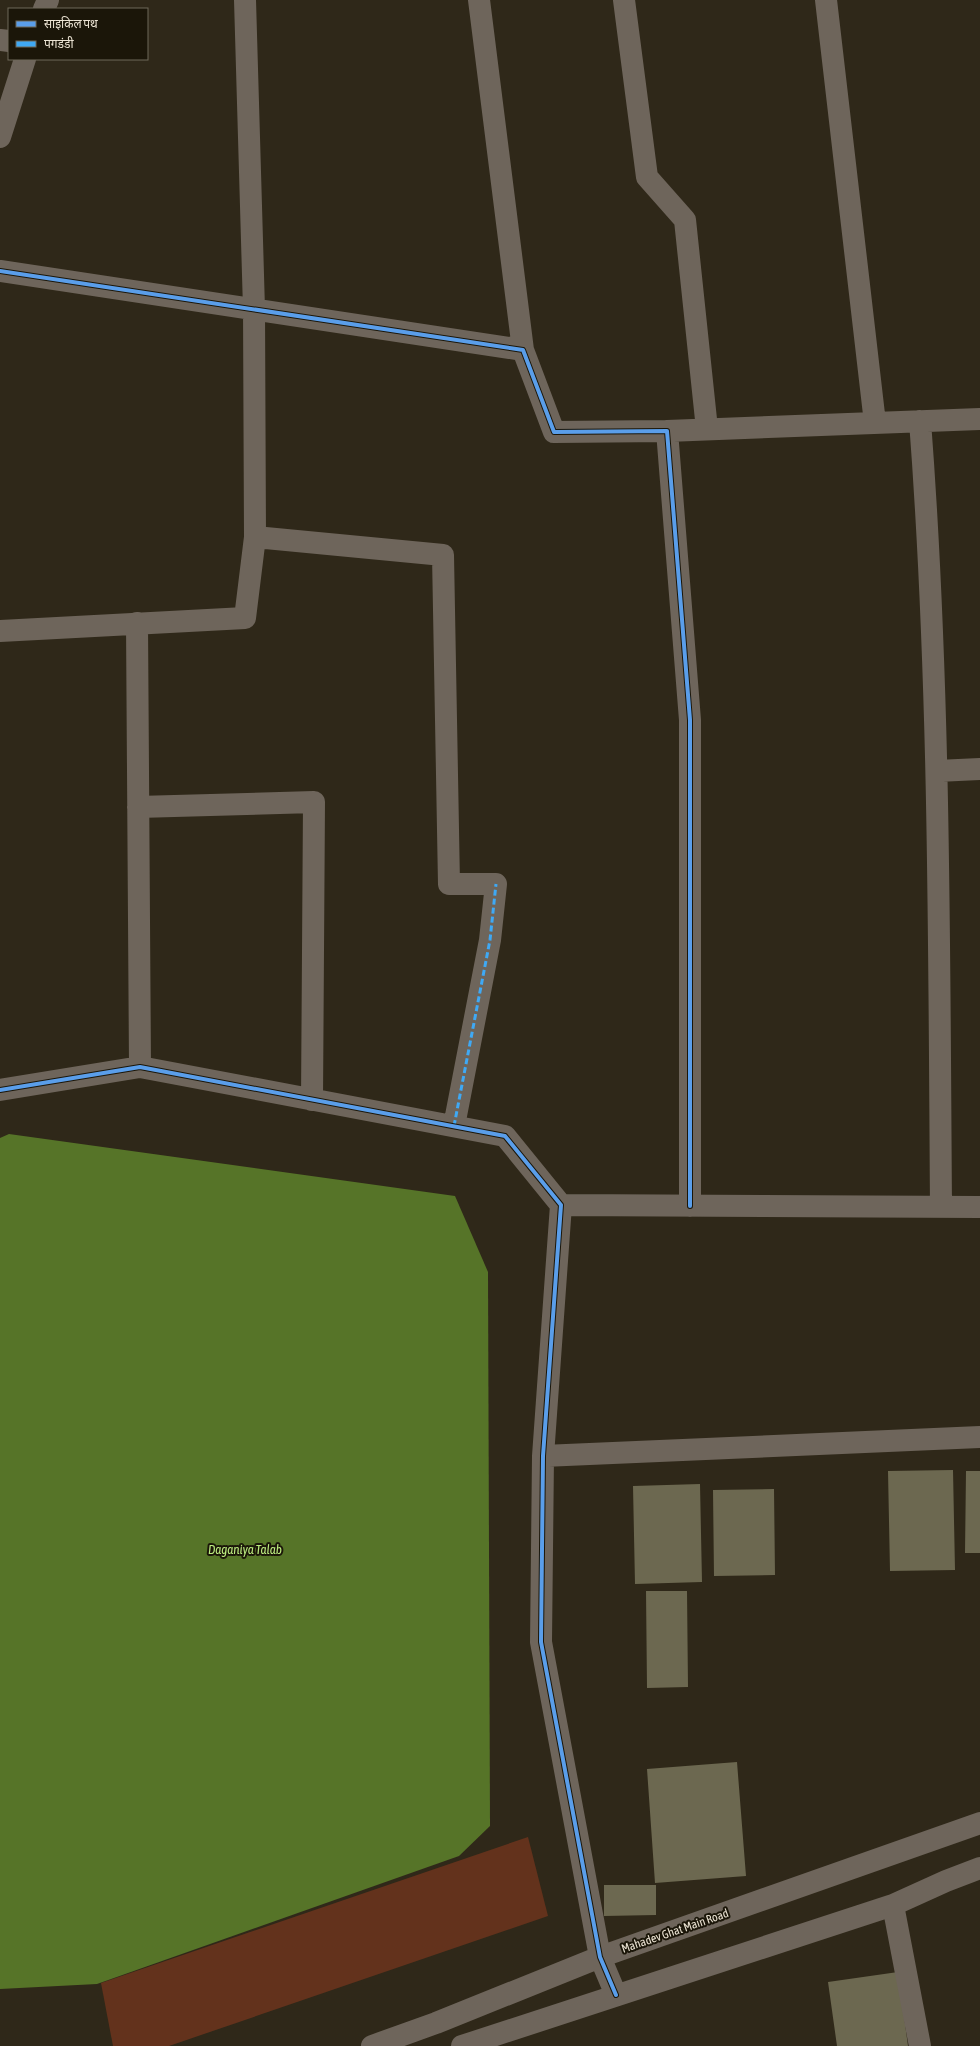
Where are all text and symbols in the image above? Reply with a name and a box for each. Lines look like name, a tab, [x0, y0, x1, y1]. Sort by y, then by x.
legend	[8, 8, 148, 60]
text: साइकिल पथ	[44, 16, 98, 31]
text: पगडंडी	[44, 36, 74, 51]
water label: Daganiya Talab	[208, 1542, 282, 1557]
street label: Mahadev Ghat Main Road	[620, 1906, 730, 1956]

